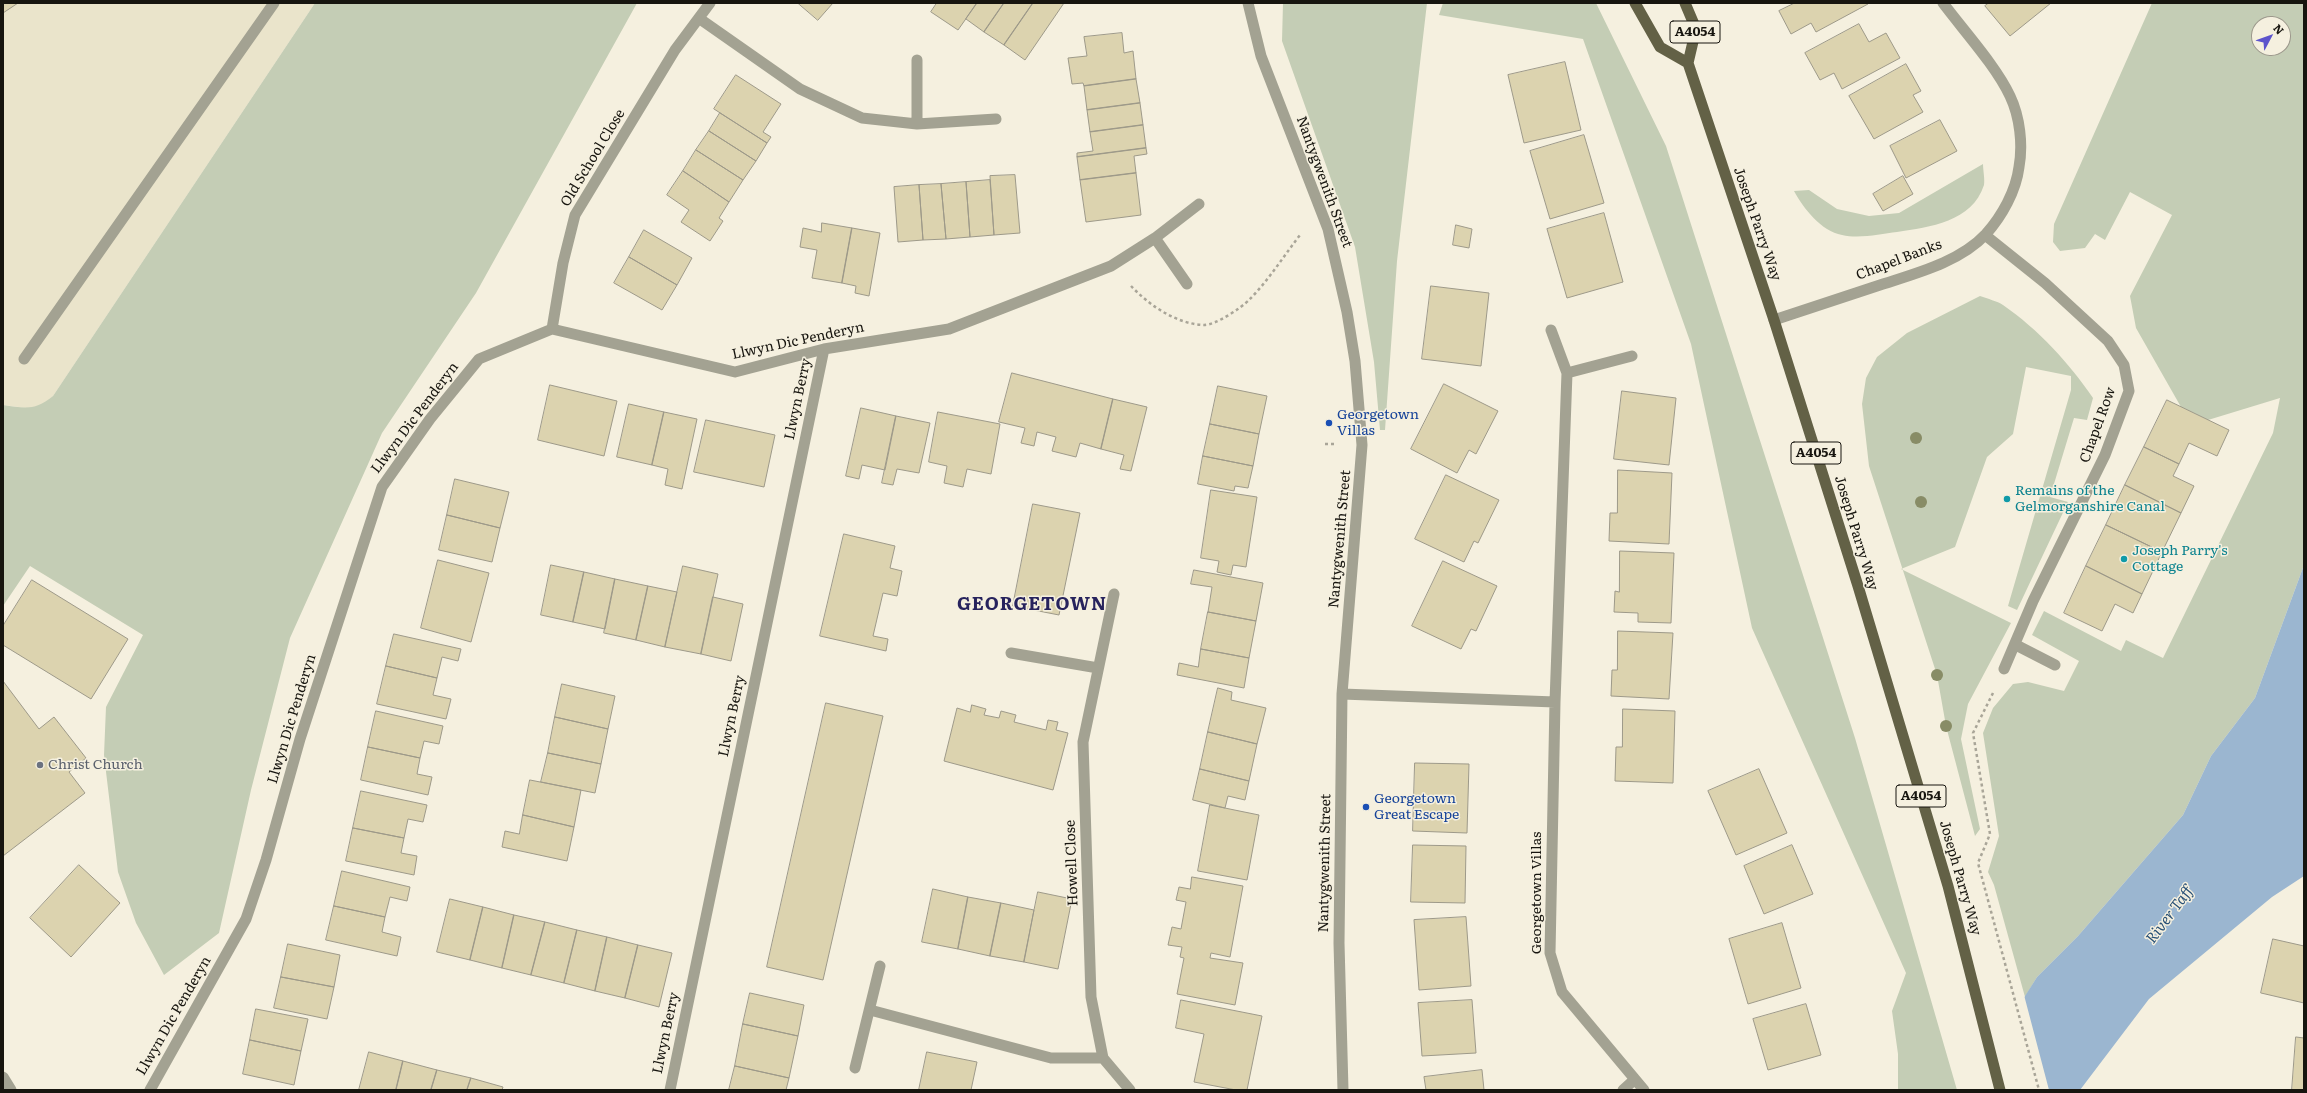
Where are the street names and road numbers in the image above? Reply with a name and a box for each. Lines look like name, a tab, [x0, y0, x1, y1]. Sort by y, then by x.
road number: A4054	[1670, 21, 1720, 43]
street label: Old School Close	[557, 106, 629, 210]
street label: Nantygwenith Street	[1292, 114, 1356, 250]
street label: Joseph Parry Way	[1730, 165, 1784, 283]
street label: Chapel Banks	[1854, 236, 1944, 284]
street label: Llwyn Dic Penderyn	[730, 319, 866, 363]
street label: Llwyn Berry	[781, 357, 815, 441]
street label: Llwyn Dic Penderyn	[368, 359, 462, 477]
street label: Chapel Row	[2077, 385, 2119, 465]
road number: A4054	[1791, 442, 1841, 464]
street label: Nantygwenith Street	[1326, 469, 1354, 609]
street label: Joseph Parry Way	[1831, 474, 1881, 592]
street label: Llwyn Dic Penderyn	[264, 652, 320, 786]
street label: Llwyn Berry	[715, 674, 749, 758]
road number: A4054	[1896, 785, 1946, 807]
street label: Nantygwenith Street	[1315, 794, 1335, 932]
street label: Joseph Parry Way	[1936, 818, 1984, 938]
street label: Howell Close	[1062, 819, 1082, 907]
street label: Georgetown Villas	[1529, 832, 1545, 954]
street label: Llwyn Dic Penderyn	[133, 953, 215, 1079]
street label: Llwyn Berry	[649, 991, 683, 1075]

